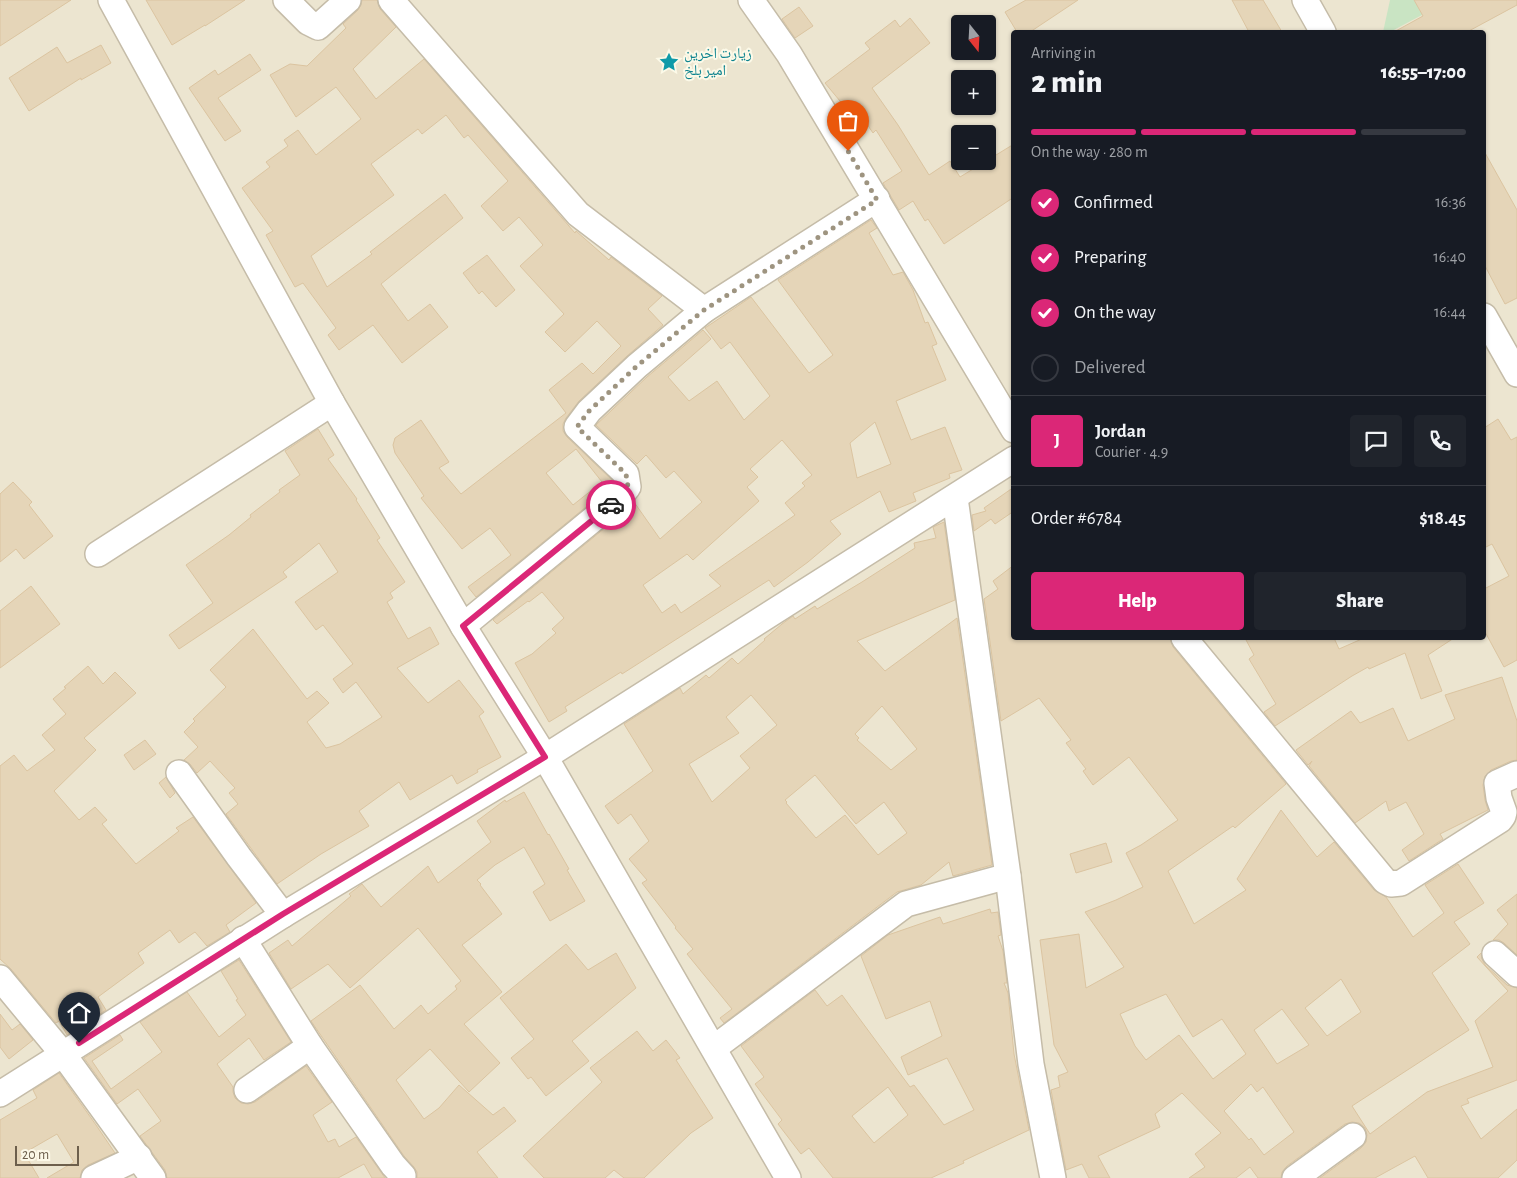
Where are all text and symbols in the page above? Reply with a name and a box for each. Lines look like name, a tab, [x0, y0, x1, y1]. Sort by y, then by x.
north arrow	[951, 15, 996, 60]
map controls	[951, 15, 996, 170]
text: Arriving in	[1031, 45, 1096, 61]
place label: زیارت اخرین امیر بلخ	[684, 46, 752, 80]
place icon: زیارت اخرین امیر بلخ	[658, 51, 680, 73]
text: 16:55–17:00	[1381, 63, 1466, 82]
text: 2 min	[1031, 66, 1103, 98]
button: +	[951, 70, 996, 115]
pin	[827, 100, 869, 151]
icon: bag	[834, 107, 862, 135]
button: −	[951, 125, 996, 170]
text: On the way · 280 m	[1031, 144, 1148, 160]
icon: check	[1031, 189, 1059, 217]
text: Confirmed	[1074, 193, 1153, 212]
text: 16:36	[1435, 194, 1466, 210]
icon: check	[1031, 244, 1059, 272]
text: Preparing	[1074, 248, 1147, 267]
text: 16:40	[1433, 249, 1466, 265]
icon: check	[1031, 299, 1059, 327]
text: On the way	[1074, 303, 1156, 322]
text: 16:44	[1434, 304, 1466, 320]
text: Delivered	[1074, 358, 1146, 377]
button: chat	[1350, 415, 1402, 467]
button: phone	[1414, 415, 1466, 467]
text: Jordan	[1095, 422, 1146, 441]
text: J	[1054, 431, 1060, 450]
text: Courier · 4.9	[1095, 444, 1168, 460]
courier	[586, 480, 636, 530]
icon: car	[597, 491, 625, 519]
text: Order #6784	[1031, 509, 1122, 528]
text: $18.45	[1419, 509, 1466, 528]
button: Help	[1031, 572, 1244, 630]
button: Share	[1254, 572, 1466, 630]
pin	[58, 992, 100, 1043]
icon: home	[65, 999, 93, 1027]
scale bar	[15, 1143, 79, 1166]
text: 20 m	[22, 1148, 49, 1162]

